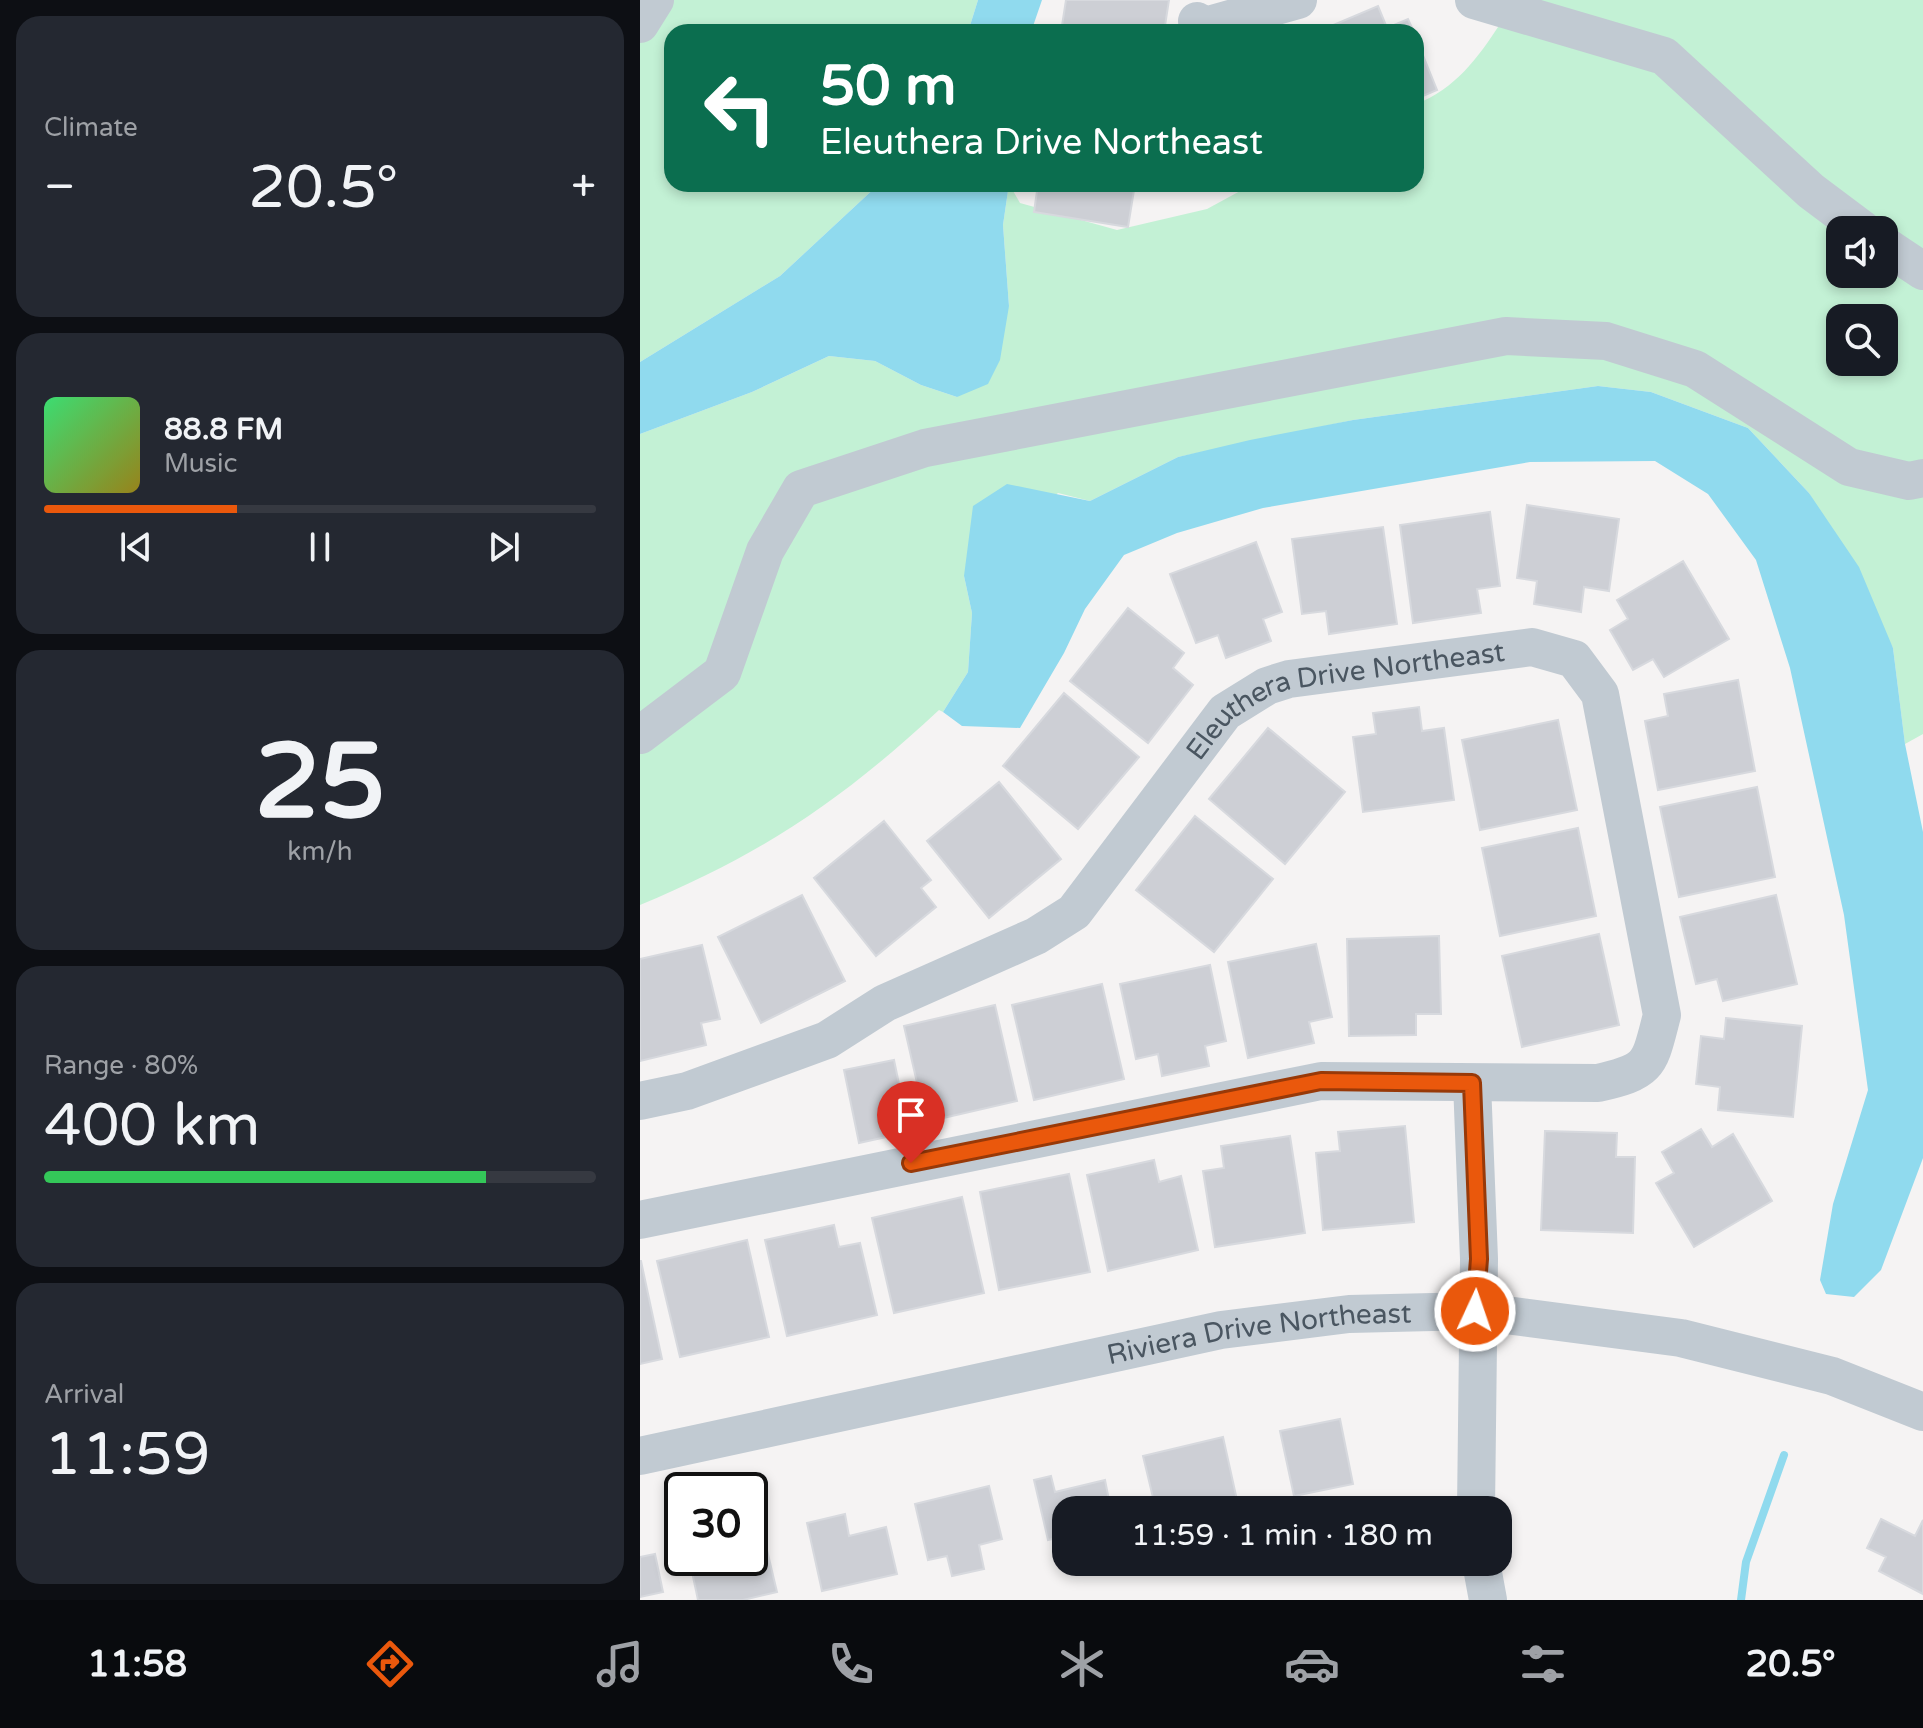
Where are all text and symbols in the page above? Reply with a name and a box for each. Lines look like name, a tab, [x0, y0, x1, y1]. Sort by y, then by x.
text: 50 m	[820, 53, 956, 120]
icon: left	[688, 56, 792, 160]
text: Climate	[44, 112, 138, 143]
text: Eleuthera Drive Northeast	[820, 121, 1263, 164]
text: 20.5°	[248, 152, 398, 224]
text: −	[44, 161, 75, 214]
text: +	[571, 161, 596, 214]
map controls	[1826, 216, 1898, 376]
button: sound	[1826, 216, 1898, 288]
button: search	[1826, 304, 1898, 376]
text: 88.8 FM	[164, 411, 283, 448]
text: Music	[164, 448, 237, 479]
icon: previous	[114, 525, 158, 569]
icon: pause	[298, 525, 342, 569]
icon: next	[482, 525, 526, 569]
street label: Eleuthera Drive Northeast	[1179, 635, 1507, 767]
text: 25	[255, 721, 385, 846]
text: km/h	[287, 836, 353, 867]
text: Range · 80%	[44, 1050, 198, 1081]
pin	[877, 1081, 945, 1163]
text: 400 km	[44, 1090, 260, 1162]
icon: arrive	[889, 1093, 933, 1137]
position arrow	[1433, 1269, 1517, 1353]
street label: Riviera Drive Northeast	[1104, 1297, 1412, 1372]
text: Arrival	[44, 1379, 124, 1410]
text: 11:59	[44, 1419, 210, 1491]
speed limit sign: 30	[664, 1472, 768, 1576]
text: 11:59 · 1 min · 180 m	[1131, 1517, 1433, 1554]
icon: directions	[362, 1636, 418, 1692]
icon: music	[592, 1636, 648, 1692]
icon: phone	[823, 1636, 879, 1692]
icon: climate	[1054, 1636, 1110, 1692]
icon: car	[1284, 1636, 1340, 1692]
icon: filters	[1515, 1636, 1571, 1692]
text: 11:58	[87, 1643, 187, 1686]
text: 20.5°	[1746, 1643, 1836, 1686]

